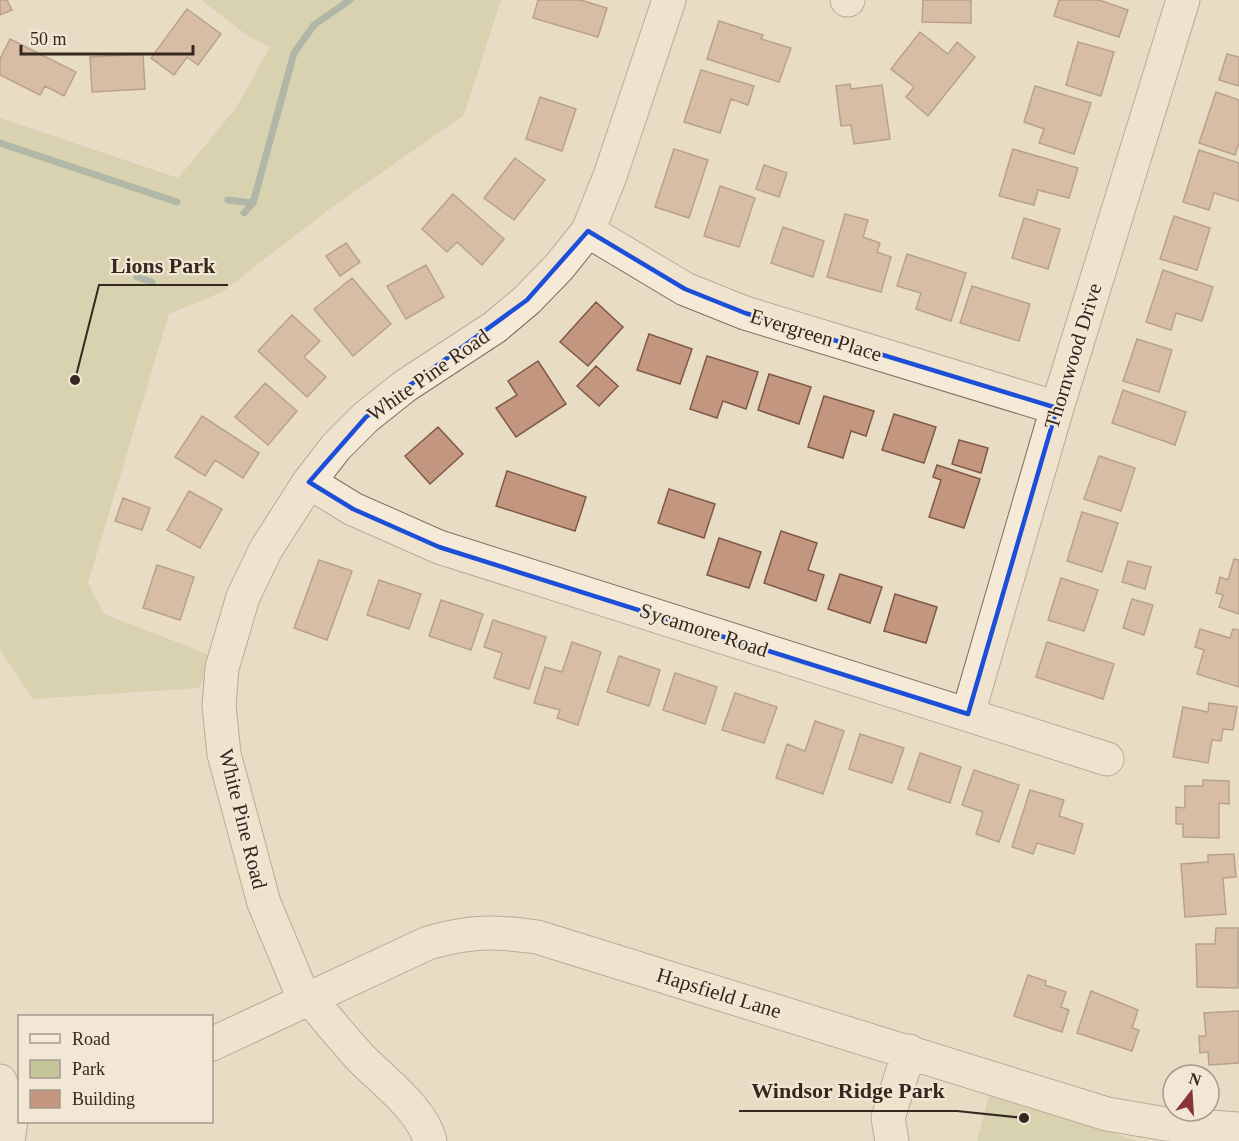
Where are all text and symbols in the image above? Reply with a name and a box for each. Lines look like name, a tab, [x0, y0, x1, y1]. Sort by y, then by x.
scale bar	[21, 18, 194, 56]
text: 50 m	[30, 29, 67, 49]
callout: Lions Park	[99, 245, 228, 285]
text: Lions Park	[111, 253, 216, 278]
street label: Thornwood Drive	[1039, 280, 1107, 432]
street label: Evergreen Place	[747, 304, 885, 366]
street label: White Pine Road	[362, 324, 494, 426]
street label: Sycamore Road	[637, 598, 772, 662]
street label: White Pine Road	[214, 746, 272, 892]
street label: Hapsfield Lane	[654, 963, 784, 1023]
legend	[18, 1015, 213, 1123]
text: Road	[72, 1029, 110, 1049]
text: Park	[72, 1059, 105, 1079]
north arrow	[1161, 1063, 1221, 1123]
text: N	[1187, 1069, 1204, 1089]
callout: Windsor Ridge Park	[739, 1071, 957, 1111]
text: Windsor Ridge Park	[751, 1078, 946, 1103]
text: Building	[72, 1089, 135, 1109]

